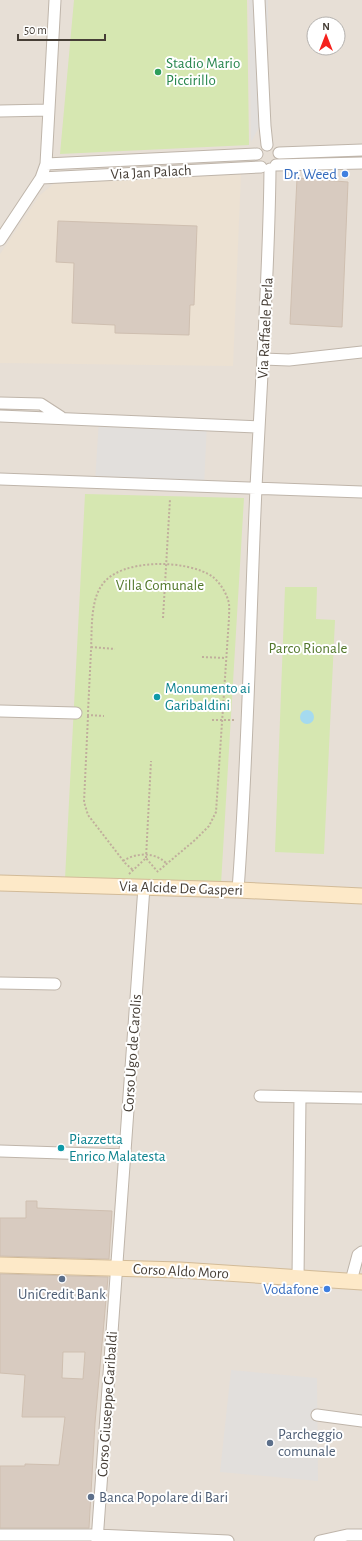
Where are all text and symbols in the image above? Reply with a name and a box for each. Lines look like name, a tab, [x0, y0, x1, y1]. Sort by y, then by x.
scale bar	[18, 16, 105, 42]
north arrow	[306, 16, 346, 56]
text: N	[322, 21, 330, 32]
text: 50 m	[24, 24, 47, 36]
place label: Stadio Mario Piccirillo	[166, 56, 240, 88]
marker: Stadio Mario Piccirillo	[153, 67, 163, 77]
street label: Via Jan Palach	[110, 163, 192, 182]
place label: Dr. Weed	[283, 167, 337, 182]
marker: Dr. Weed	[340, 169, 350, 179]
street label: Via Raffaele Perla	[255, 277, 276, 379]
park label: Villa Comunale	[116, 578, 204, 593]
park label: Parco Rionale	[268, 641, 348, 656]
place label: Monumento ai Garibaldini	[165, 681, 251, 713]
marker: Monumento ai Garibaldini	[152, 692, 162, 702]
street label: Via Alcide De Gasperi	[119, 879, 243, 898]
street label: Corso Ugo de Carolis	[121, 993, 144, 1113]
place label: Piazzetta Enrico Malatesta	[69, 1132, 166, 1164]
marker: Piazzetta Enrico Malatesta	[56, 1143, 66, 1153]
street label: Corso Aldo Moro	[133, 1262, 229, 1281]
marker: UniCredit Bank	[57, 1274, 67, 1284]
place label: Vodafone	[263, 1282, 319, 1297]
marker: Vodafone	[322, 1284, 332, 1294]
place label: UniCredit Bank	[18, 1287, 106, 1302]
street label: Corso Giuseppe Garibaldi	[95, 1331, 120, 1477]
place label: Parcheggio comunale	[278, 1427, 343, 1459]
marker: Parcheggio comunale	[265, 1438, 275, 1448]
place label: Banca Popolare di Bari	[99, 1490, 228, 1505]
marker: Banca Popolare di Bari	[86, 1492, 96, 1502]

